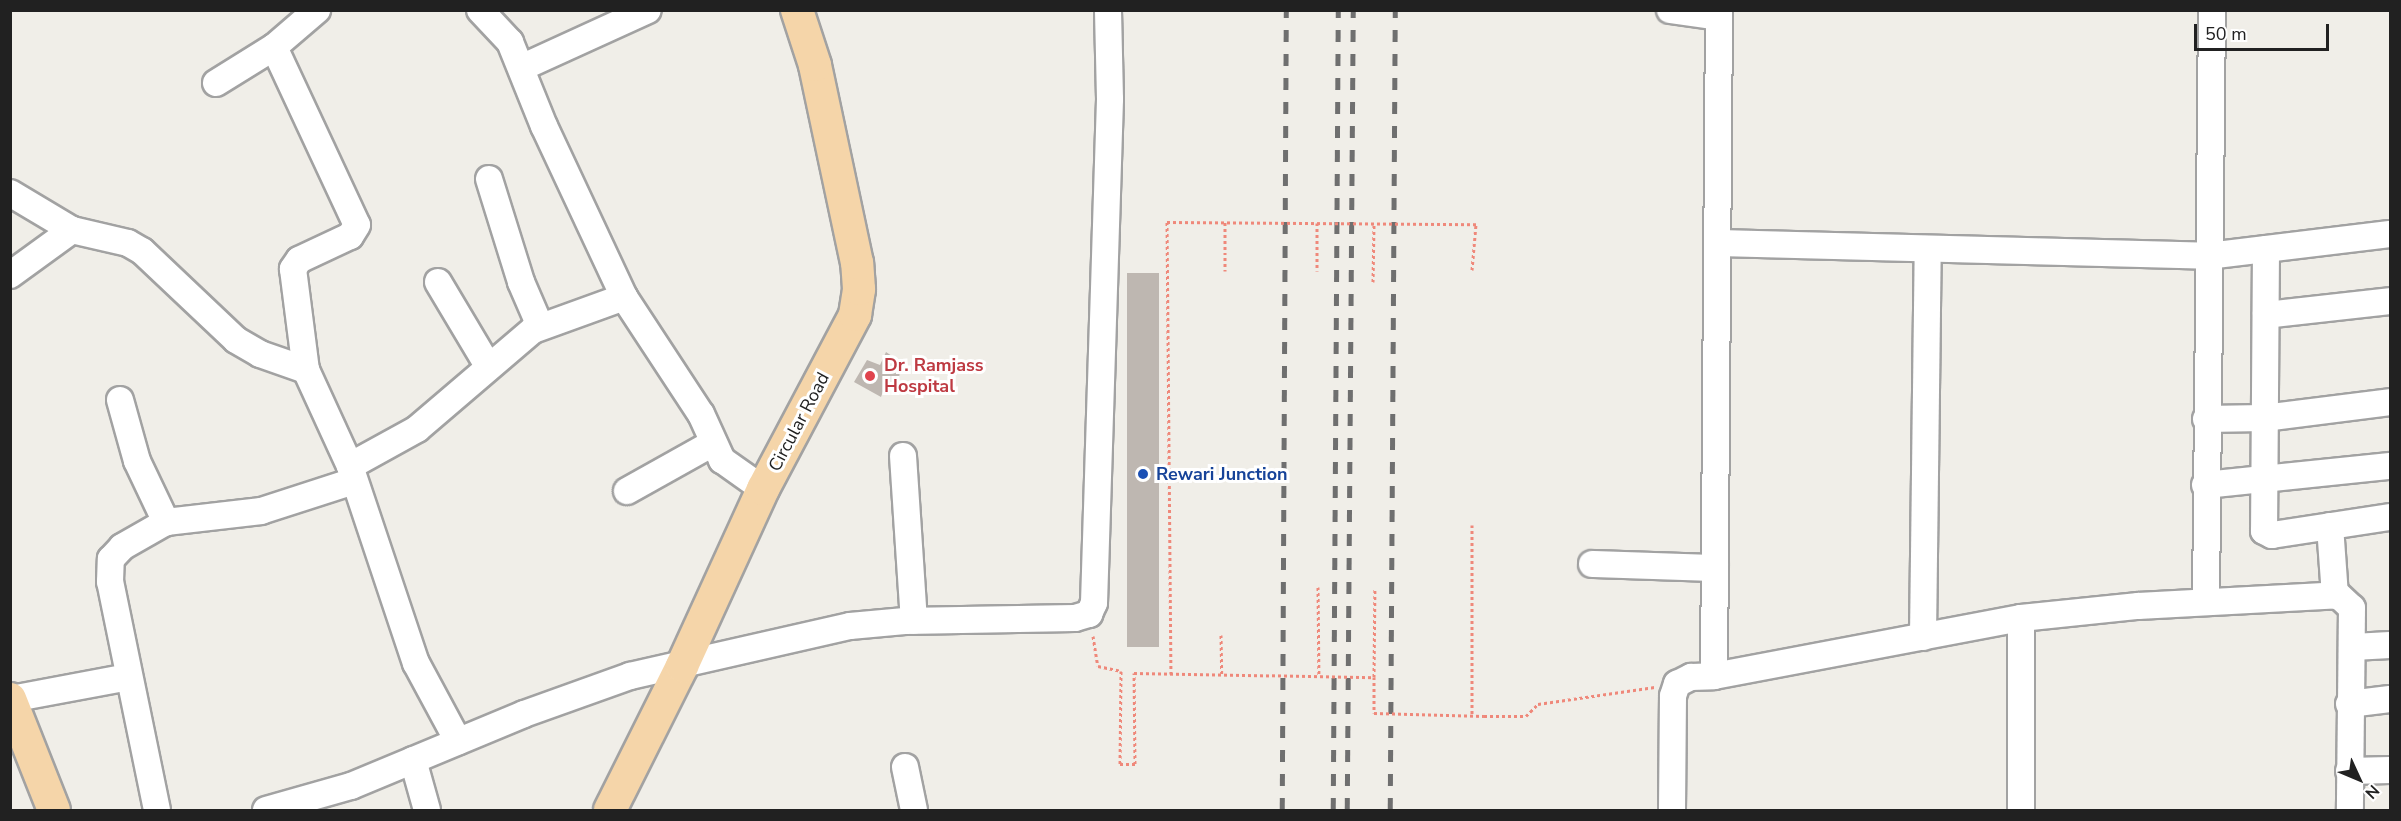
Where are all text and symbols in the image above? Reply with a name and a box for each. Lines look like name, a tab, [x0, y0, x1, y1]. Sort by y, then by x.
scale bar	[2197, 12, 2332, 50]
text: 50 m	[2205, 22, 2247, 46]
place label: Dr. Ramjass Hospital	[884, 355, 984, 398]
marker: Dr. Ramjass Hospital	[861, 367, 879, 385]
street label: Circular Road	[764, 369, 834, 475]
place label: Rewari Junction	[1156, 463, 1288, 485]
marker: Rewari Junction	[1134, 465, 1152, 483]
north arrow	[2329, 749, 2389, 809]
text: N	[2360, 780, 2384, 803]

